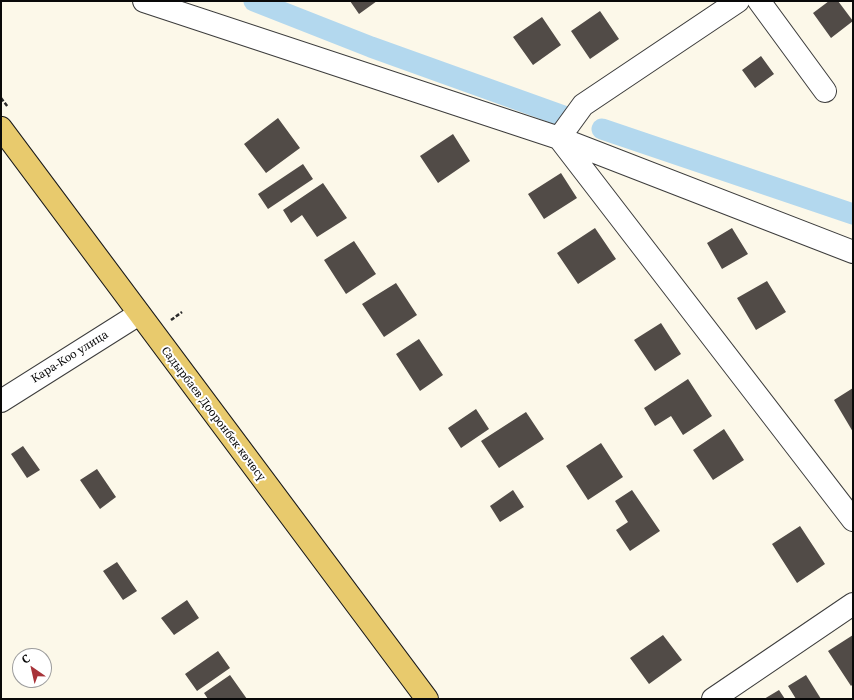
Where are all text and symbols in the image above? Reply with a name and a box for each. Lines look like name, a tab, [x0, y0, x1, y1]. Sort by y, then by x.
street label: Кара-Коо улица	[29, 328, 111, 386]
street label: Садырбаев Дооронбек көчөсү	[158, 344, 268, 484]
north arrow	[12, 648, 52, 688]
text: С	[18, 650, 33, 667]

